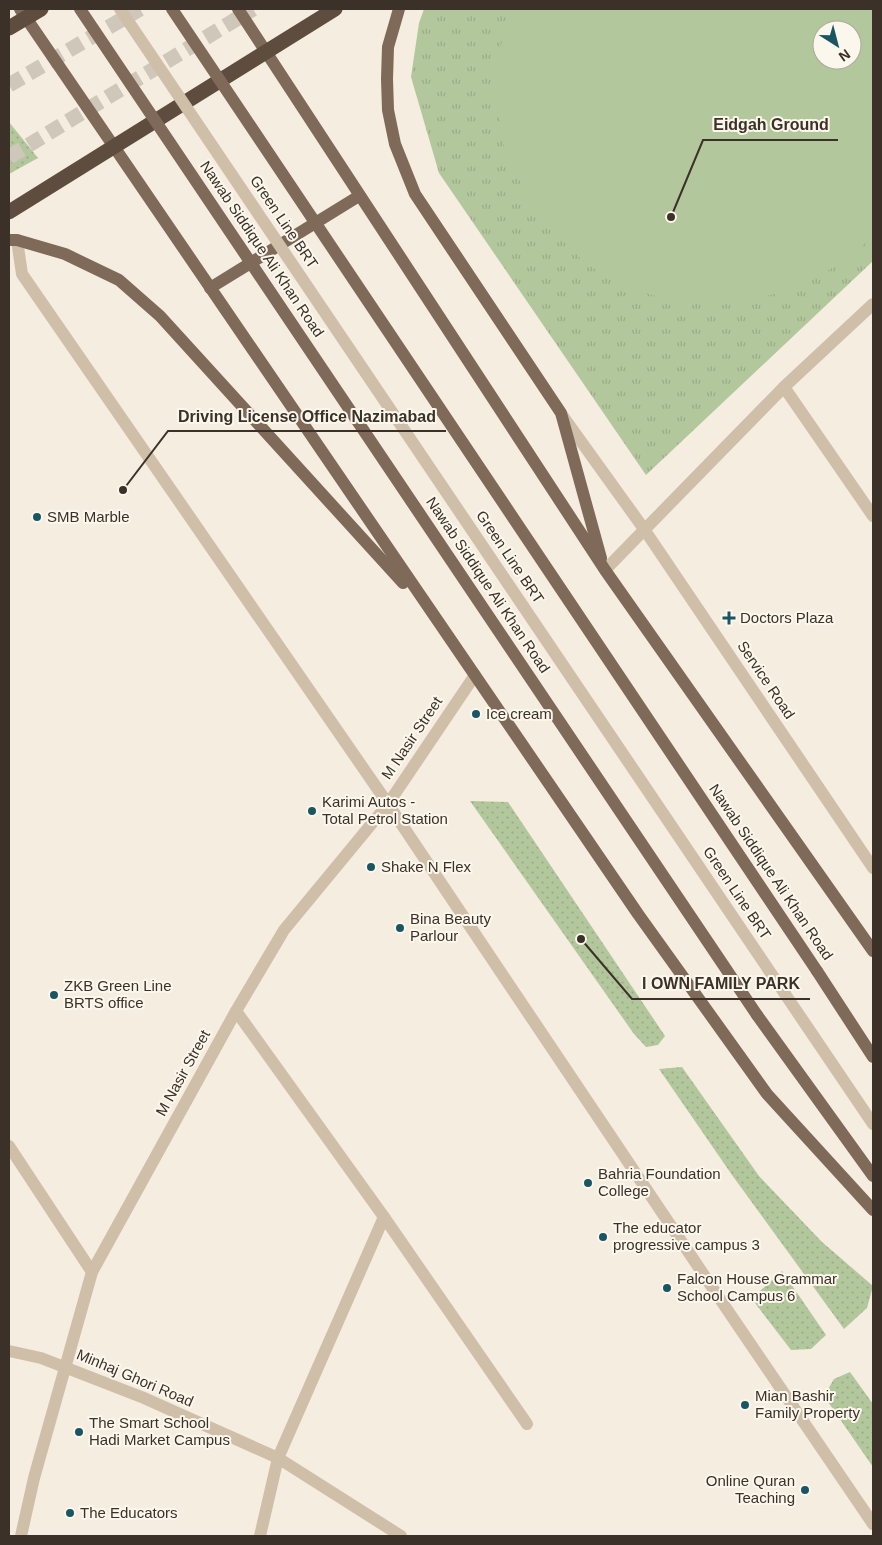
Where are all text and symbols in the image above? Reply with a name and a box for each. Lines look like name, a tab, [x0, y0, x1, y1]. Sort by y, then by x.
north arrow	[812, 20, 862, 70]
text: N	[836, 46, 853, 65]
callout: Eidgah Ground	[703, 109, 838, 140]
text: Eidgah Ground	[713, 116, 829, 133]
street label: Nawab Siddique Ali Khan Road	[197, 158, 328, 340]
street label: Green Line BRT	[247, 172, 322, 271]
callout: Driving License Office Nazimabad	[168, 400, 446, 431]
text: Driving License Office Nazimabad	[178, 408, 436, 425]
street label: Nawab Siddique Ali Khan Road	[423, 494, 554, 676]
street label: Green Line BRT	[473, 507, 548, 606]
place label: SMB Marble	[47, 508, 130, 525]
marker: SMB Marble	[31, 511, 43, 523]
place label: Doctors Plaza	[740, 609, 834, 626]
marker: Doctors Plaza	[722, 611, 736, 625]
street label: Service Road	[734, 638, 799, 722]
street label: M Nasir Street	[378, 693, 446, 782]
place label: Ice cream	[486, 705, 552, 722]
marker: Ice cream	[470, 708, 482, 720]
street label: Nawab Siddique Ali Khan Road	[706, 781, 837, 963]
place label: Karimi Autos - Total Petrol Station	[322, 793, 448, 827]
marker: Karimi Autos - Total Petrol Station	[306, 805, 318, 817]
street label: Green Line BRT	[700, 843, 775, 942]
place label: Shake N Flex	[381, 858, 472, 875]
marker: Shake N Flex	[365, 861, 377, 873]
place label: Bina Beauty Parlour	[410, 910, 491, 944]
marker: Bina Beauty Parlour	[394, 922, 406, 934]
callout: I OWN FAMILY PARK	[632, 968, 810, 999]
text: I OWN FAMILY PARK	[642, 975, 800, 992]
place label: ZKB Green Line BRTS office	[64, 977, 172, 1011]
marker: ZKB Green Line BRTS office	[48, 989, 60, 1001]
street label: M Nasir Street	[152, 1026, 214, 1119]
place label: Bahria Foundation College	[598, 1165, 721, 1199]
marker: Bahria Foundation College	[582, 1177, 594, 1189]
place label: The educator progressive campus 3	[613, 1219, 760, 1253]
marker: The educator progressive campus 3	[597, 1231, 609, 1243]
place label: Falcon House Grammar School Campus 6	[677, 1270, 837, 1304]
marker: Falcon House Grammar School Campus 6	[661, 1282, 673, 1294]
street label: Minhaj Ghori Road	[74, 1345, 196, 1410]
place label: Mian Bashir Family Property	[755, 1387, 861, 1421]
marker: Mian Bashir Family Property	[739, 1399, 751, 1411]
place label: The Smart School Hadi Market Campus	[89, 1414, 230, 1448]
marker: The Smart School Hadi Market Campus	[73, 1426, 85, 1438]
place label: Online Quran Teaching	[706, 1472, 795, 1506]
marker: Online Quran Teaching	[799, 1484, 811, 1496]
place label: The Educators	[80, 1504, 178, 1521]
marker: The Educators	[64, 1507, 76, 1519]

